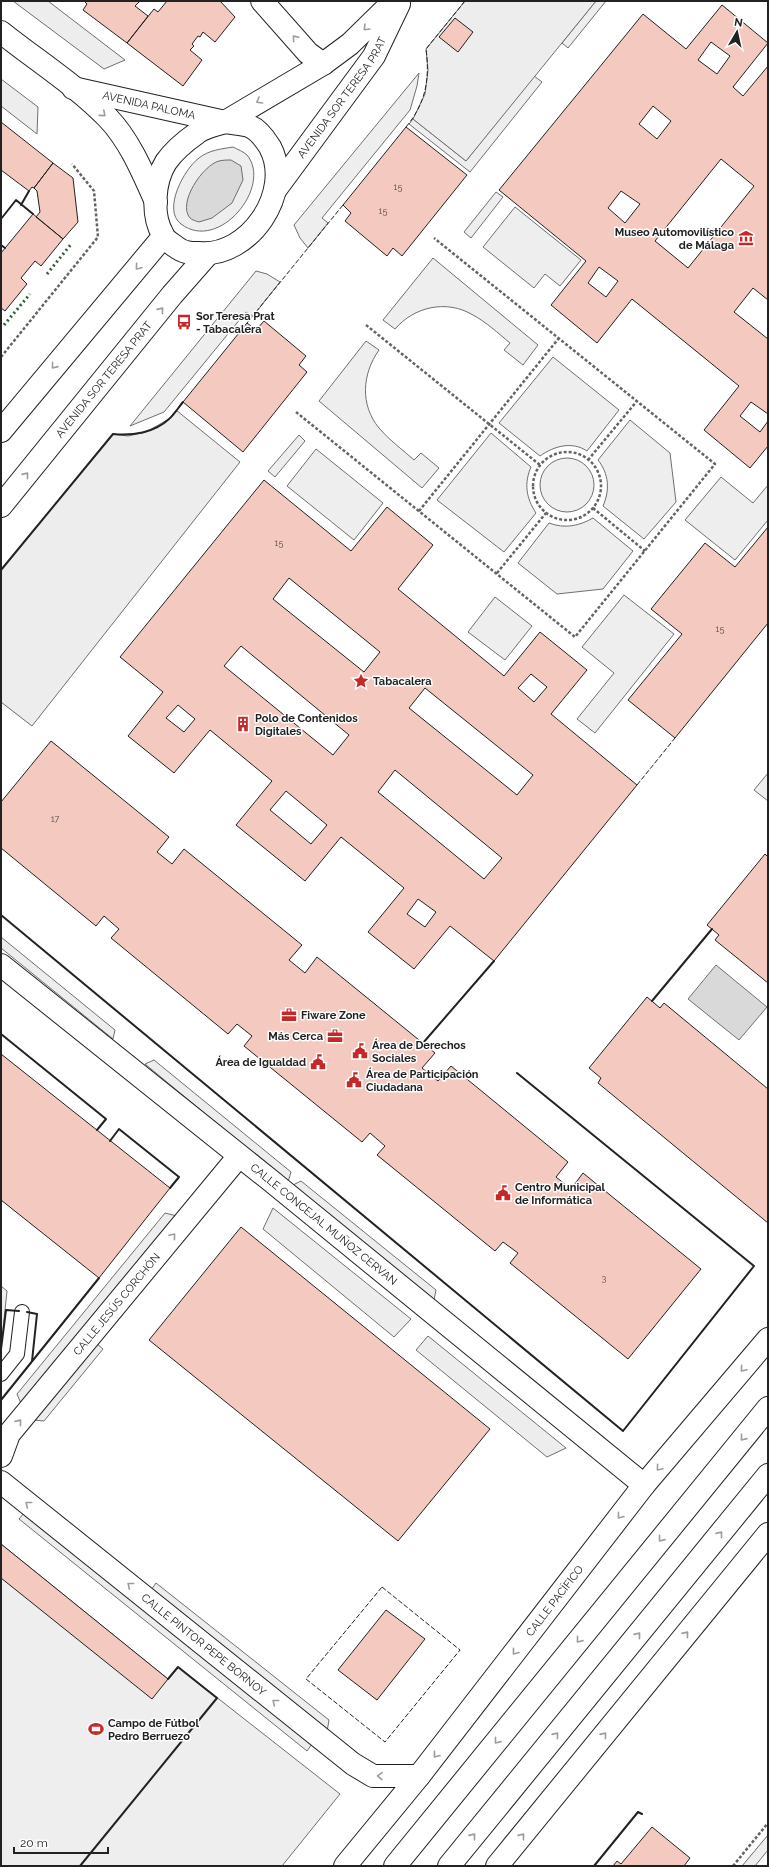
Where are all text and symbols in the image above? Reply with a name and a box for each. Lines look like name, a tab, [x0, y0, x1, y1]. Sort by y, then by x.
north arrow	[717, 12, 757, 52]
text: N	[733, 16, 744, 30]
one-way arrow	[363, 23, 371, 31]
one-way arrow	[292, 35, 299, 42]
street label: AVENIDA SOR TERESA PRAT	[295, 35, 389, 161]
street label: AVENIDA PALOMA	[101, 89, 197, 122]
one-way arrow	[256, 96, 263, 103]
one-way arrow	[98, 109, 105, 116]
house number: 15	[394, 182, 402, 192]
house number: 15	[379, 206, 387, 216]
place label: Museo Automovilístico de Málaga	[615, 226, 734, 252]
museum icon: Museo Automovilístico de Málaga	[737, 229, 755, 247]
one-way arrow	[136, 262, 143, 269]
one-way arrow	[156, 307, 163, 314]
place label: Sor Teresa Prat - Tabacalera	[196, 310, 276, 336]
bus stop icon: Sor Teresa Prat - Tabacalera	[175, 313, 193, 331]
street label: AVENIDA SOR TERESA PRAT	[53, 319, 155, 440]
one-way arrow	[52, 361, 59, 368]
one-way arrow	[21, 473, 28, 480]
house number: 15	[275, 538, 283, 548]
house number: 15	[716, 624, 724, 634]
place icon: Tabacalera	[352, 672, 370, 690]
place label: Tabacalera	[373, 675, 432, 688]
place label: Polo de Contenidos Digitales	[255, 712, 358, 738]
building icon: Polo de Contenidos Digitales	[234, 715, 252, 733]
house number: 17	[51, 814, 59, 824]
office icon: Fiware Zone	[280, 1006, 298, 1024]
place label: Fiware Zone	[301, 1009, 366, 1022]
office icon: Más Cerca	[326, 1027, 344, 1045]
place label: Más Cerca	[268, 1030, 323, 1043]
place label: Área de Derechos Sociales	[372, 1038, 466, 1065]
public building icon: Área de Derechos Sociales	[351, 1042, 369, 1060]
public building icon: Área de Igualdad	[309, 1053, 327, 1071]
place label: Área de Igualdad	[215, 1055, 306, 1069]
place label: Área de Participación Ciudadana	[366, 1067, 479, 1094]
public building icon: Área de Participación Ciudadana	[345, 1071, 363, 1089]
street label: CALLE CONCEJAL MUÑOZ CERVAN	[248, 1161, 400, 1288]
place label: Centro Municipal de Informática	[515, 1181, 605, 1207]
public building icon: Centro Municipal de Informática	[494, 1184, 512, 1202]
one-way arrow	[169, 1233, 176, 1240]
street label: CALLE JESÚS CORCHÓN	[71, 1251, 163, 1358]
house number: 3	[602, 1273, 607, 1283]
one-way arrow	[740, 1364, 747, 1371]
one-way arrow	[14, 1420, 21, 1427]
one-way arrow	[741, 1434, 748, 1441]
one-way arrow	[656, 1463, 663, 1470]
one-way arrow	[26, 1501, 33, 1508]
one-way arrow	[618, 1511, 625, 1518]
one-way arrow	[716, 1531, 723, 1538]
one-way arrow	[659, 1534, 666, 1542]
street label: CALLE PACÍFICO	[523, 1563, 586, 1639]
one-way arrow	[127, 1583, 134, 1590]
street label: CALLE PINTOR PEPE BORNOY	[139, 1591, 269, 1699]
one-way arrow	[633, 1632, 640, 1639]
one-way arrow	[681, 1632, 688, 1639]
one-way arrow	[577, 1635, 584, 1642]
one-way arrow	[513, 1648, 520, 1655]
one-way arrow	[272, 1699, 279, 1706]
place label: Campo de Fútbol Pedro Berruezo	[108, 1717, 199, 1743]
sports icon: Campo de Fútbol Pedro Berruezo	[87, 1720, 105, 1738]
one-way arrow	[599, 1732, 606, 1740]
one-way arrow	[551, 1733, 558, 1740]
one-way arrow	[495, 1736, 502, 1743]
one-way arrow	[433, 1750, 440, 1757]
one-way arrow	[377, 1771, 383, 1780]
scale bar	[14, 1829, 108, 1855]
one-way arrow	[469, 1833, 476, 1840]
one-way arrow	[517, 1833, 524, 1840]
text: 20 m	[20, 1836, 48, 1850]

